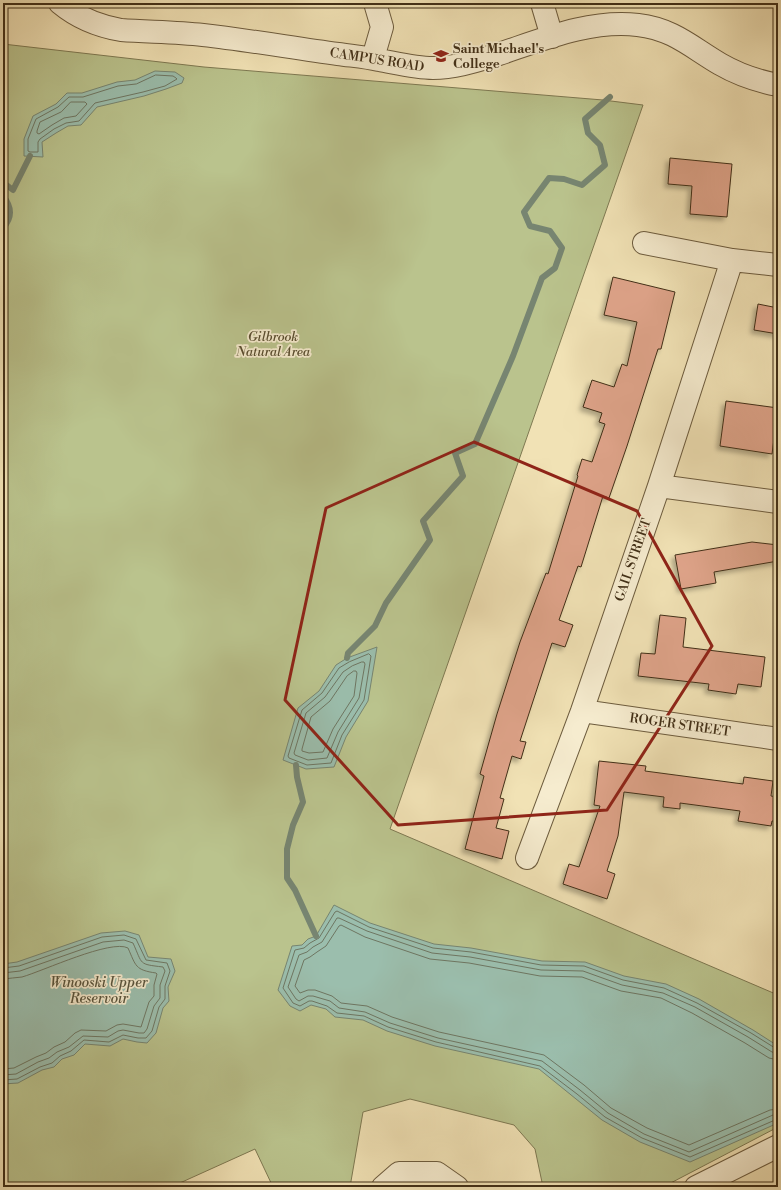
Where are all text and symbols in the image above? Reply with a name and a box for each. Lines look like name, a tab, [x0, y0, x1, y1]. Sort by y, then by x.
place label: Saint Michael's College	[453, 41, 545, 72]
street label: CAMPUS ROAD	[329, 45, 425, 75]
school or university icon: Saint Michael's College	[432, 47, 450, 65]
park label: Gilbrook Natural Area	[235, 329, 311, 360]
street label: GAIL STREET	[611, 516, 655, 604]
street label: ROGER STREET	[629, 710, 731, 740]
water label: Winooski Upper Reservoir	[50, 974, 149, 1008]

